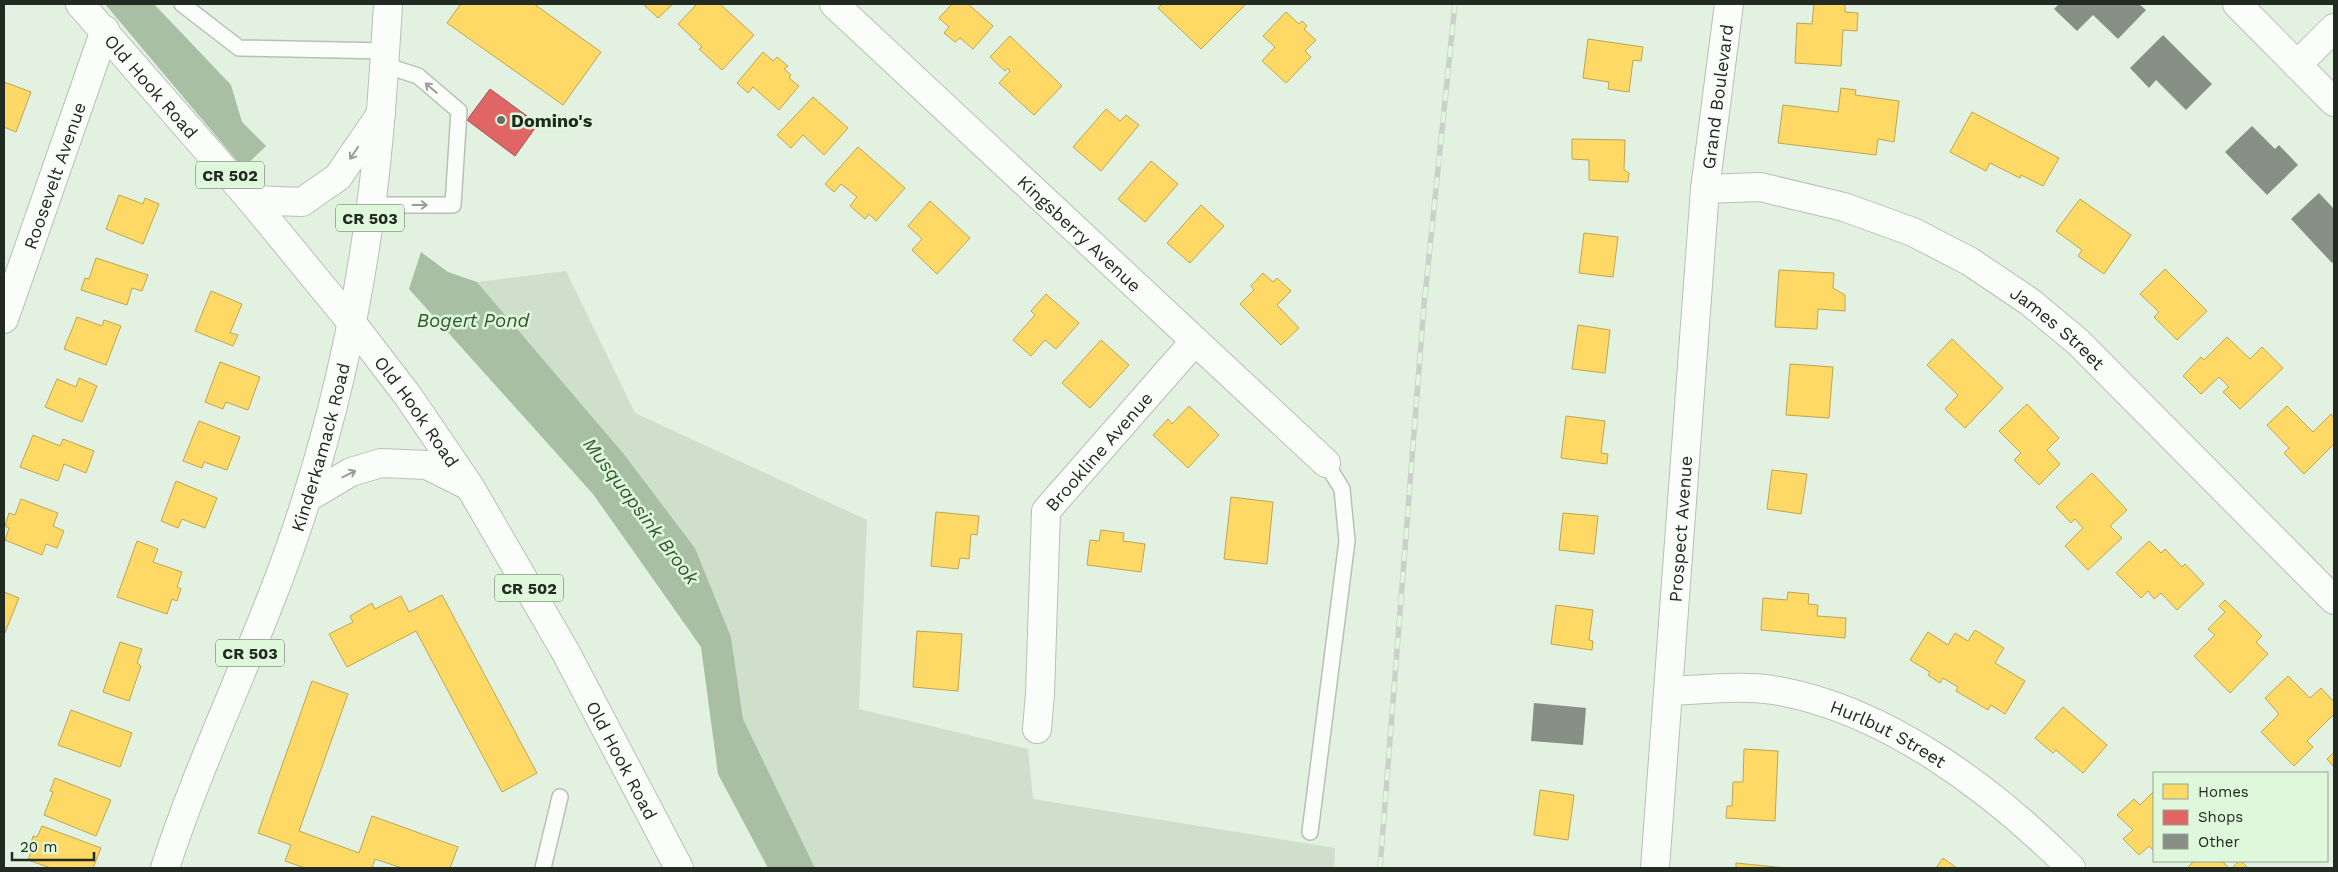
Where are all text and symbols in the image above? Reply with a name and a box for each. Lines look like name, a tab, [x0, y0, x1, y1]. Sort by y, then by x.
street label: Grand Boulevard	[1697, 23, 1737, 170]
street label: Old Hook Road	[101, 30, 203, 142]
one-way arrow	[425, 82, 438, 93]
street label: Roosevelt Avenue	[19, 99, 90, 252]
place label: Domino's	[511, 110, 593, 131]
marker: Domino's	[495, 114, 507, 126]
one-way arrow	[349, 146, 359, 160]
road number: CR 502	[196, 162, 264, 188]
street label: Kingsberry Avenue	[1014, 171, 1146, 296]
one-way arrow	[412, 200, 428, 210]
road number: CR 503	[336, 204, 404, 232]
street label: James Street	[2007, 282, 2110, 374]
water label: Bogert Pond	[417, 309, 531, 332]
street label: Old Hook Road	[371, 352, 464, 471]
street label: Kinderkamack Road	[286, 361, 353, 534]
street label: Brookline Avenue	[1041, 387, 1156, 515]
water label: Musquapsink Brook	[578, 433, 704, 589]
street label: Prospect Avenue	[1664, 455, 1696, 603]
one-way arrow	[341, 469, 356, 478]
road number: CR 502	[495, 574, 563, 602]
road number: CR 503	[216, 640, 284, 666]
street label: Hurlbut Street	[1828, 695, 1950, 772]
street label: Old Hook Road	[582, 697, 662, 823]
legend	[2153, 772, 2328, 862]
text: Homes	[2198, 783, 2249, 801]
text: Shops	[2198, 808, 2243, 826]
scale bar	[12, 830, 95, 862]
text: Other	[2198, 833, 2240, 851]
text: 20 m	[20, 838, 58, 856]

